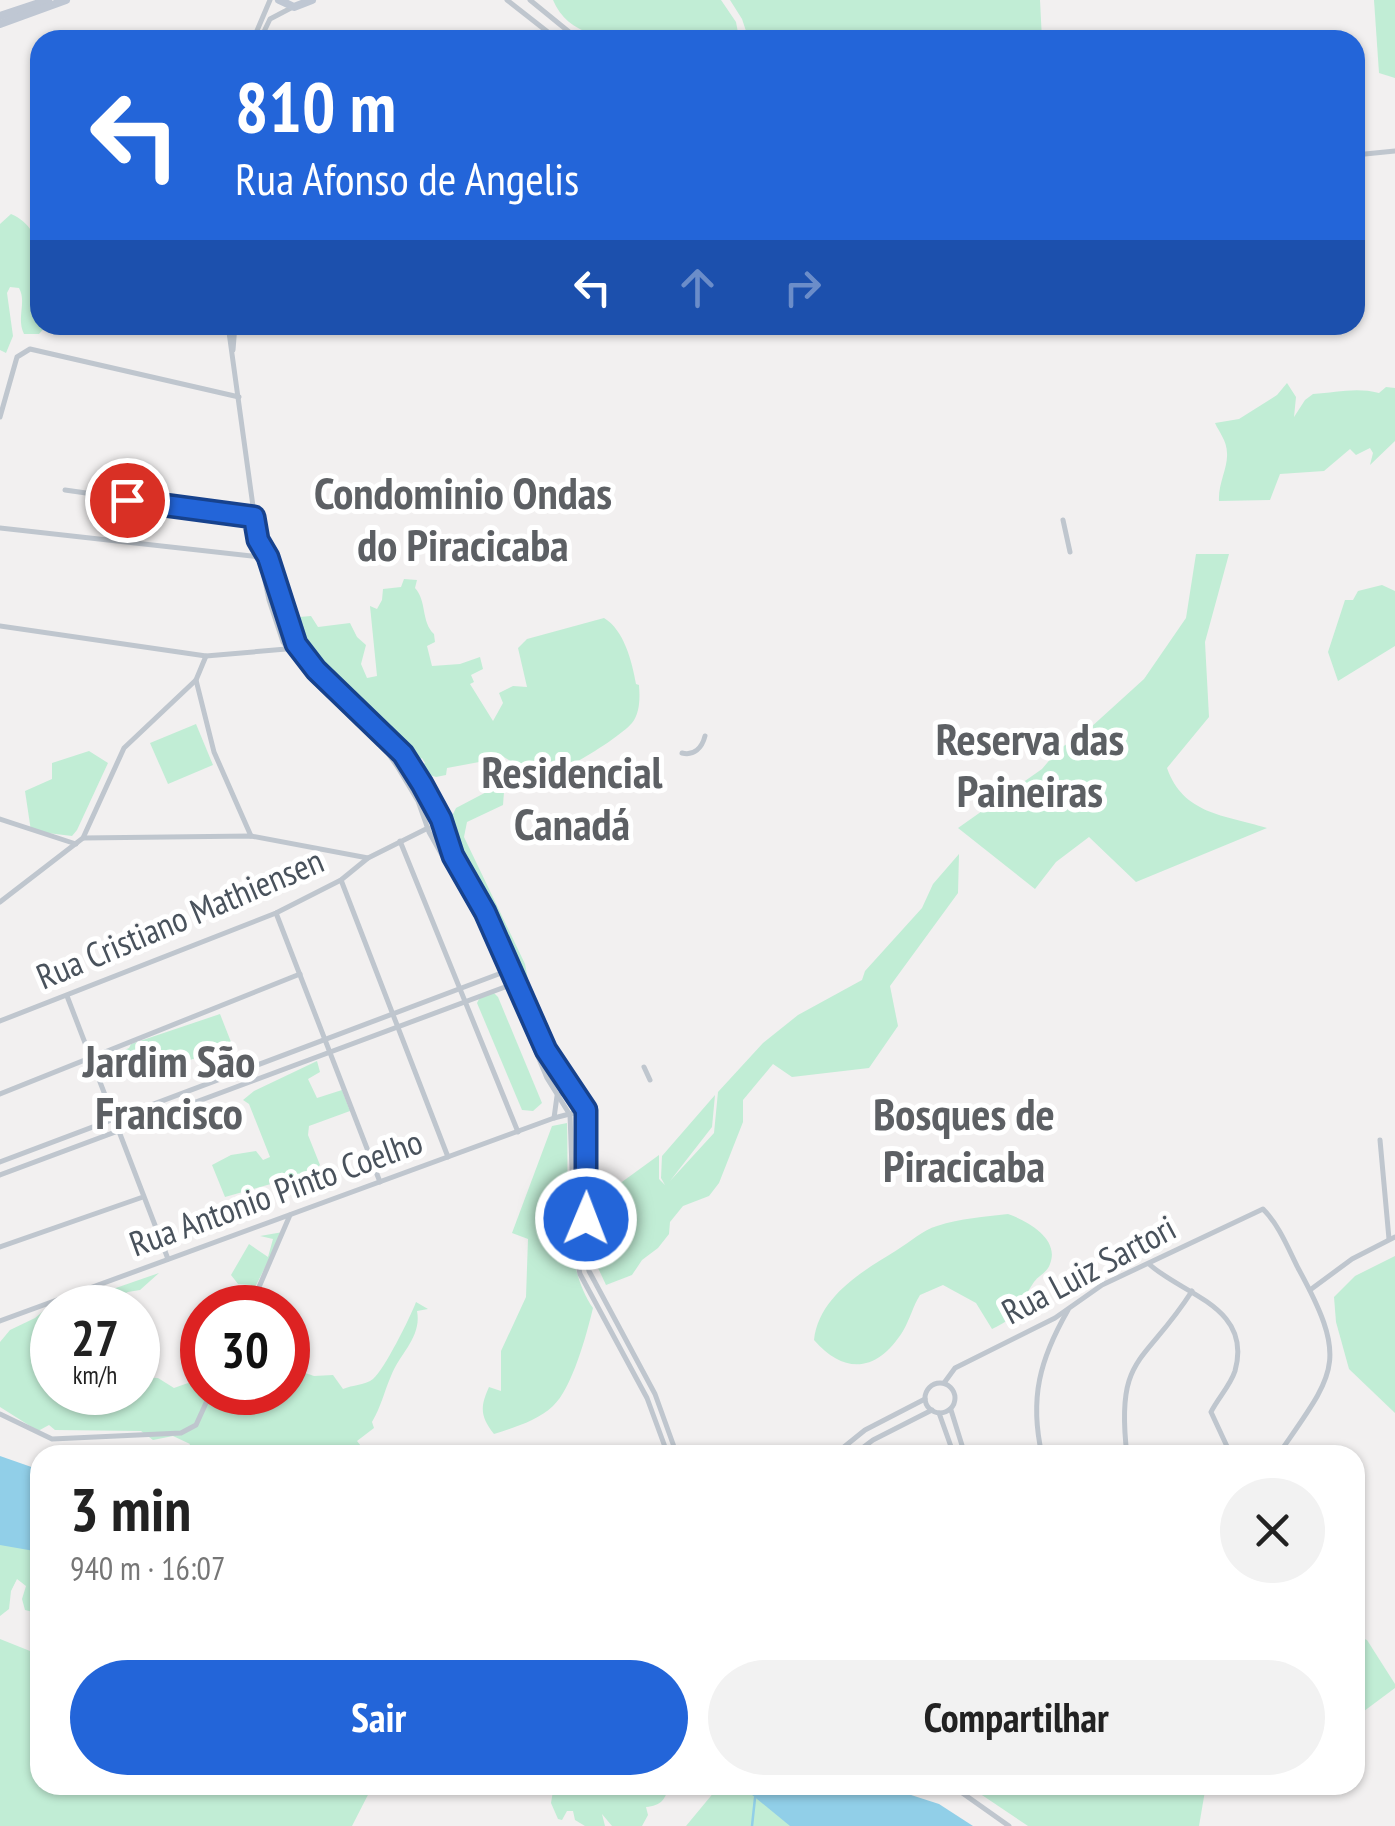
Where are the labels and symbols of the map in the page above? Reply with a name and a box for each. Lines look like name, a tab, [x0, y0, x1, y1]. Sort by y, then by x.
pin	[85, 458, 170, 543]
district label: Condominio Ondas do Piracicaba	[314, 463, 612, 573]
district label: Reserva das Paineiras	[936, 709, 1124, 819]
district label: Residencial Canadá	[482, 742, 663, 852]
street label: Rua Cristiano Mathiensen	[29, 837, 330, 999]
district label: Jardim São Francisco	[82, 1031, 255, 1141]
district label: Bosques de Piracicaba	[873, 1084, 1055, 1194]
street label: Rua Antonio Pinto Coelho	[123, 1118, 428, 1266]
position arrow	[534, 1167, 638, 1271]
street label: Rua Luiz Sartori	[994, 1204, 1183, 1334]
speed limit sign: 30	[180, 1285, 310, 1415]

